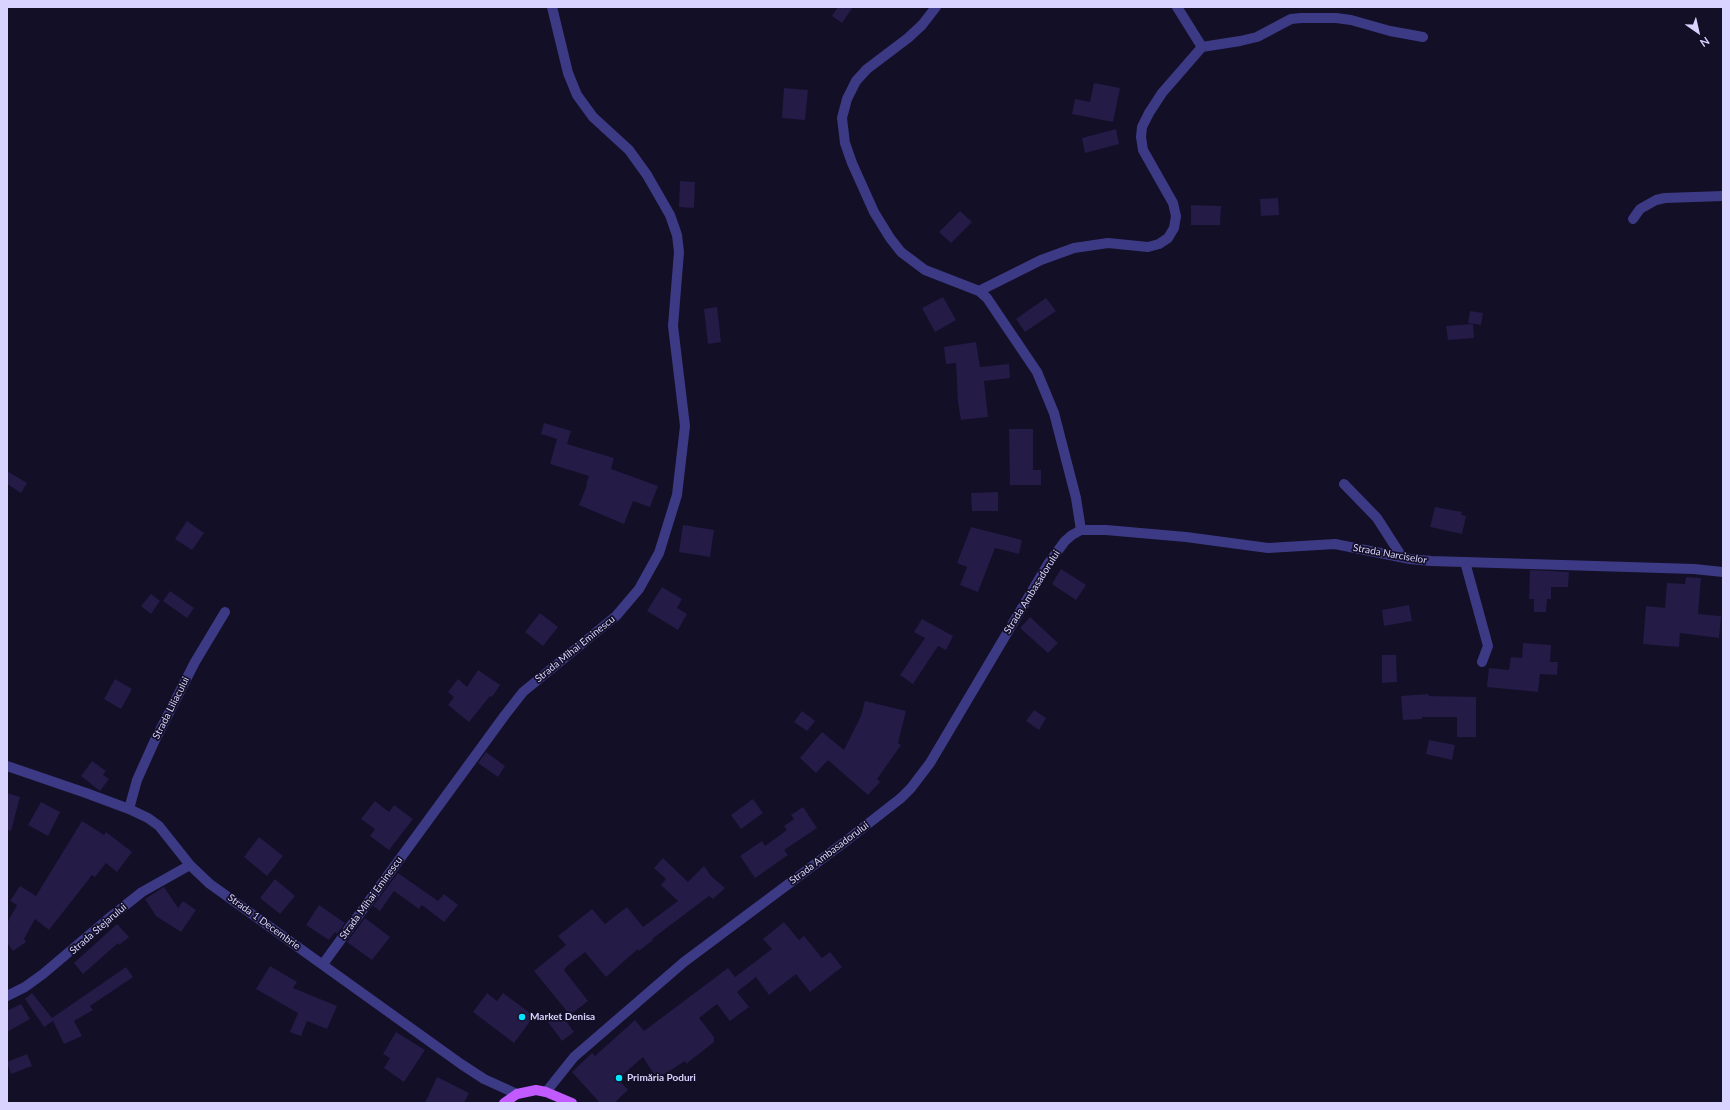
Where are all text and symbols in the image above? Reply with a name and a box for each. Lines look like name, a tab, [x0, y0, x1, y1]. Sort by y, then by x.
north arrow	[1678, 12, 1718, 52]
text: N	[1698, 35, 1712, 50]
street label: Strada Narciselor	[1352, 542, 1428, 566]
street label: Strada Ambasadorului	[1001, 548, 1063, 636]
street label: Strada Mihai Eminescu	[533, 613, 617, 685]
street label: Strada Liliacului	[150, 675, 192, 741]
street label: Strada Ambasadorului	[787, 819, 871, 887]
street label: Strada Mihai Eminescu	[337, 854, 405, 942]
street label: Strada 1 Decembrie	[225, 892, 303, 952]
street label: Strada Stejarului	[67, 901, 129, 957]
place label: Market Denisa	[530, 1011, 595, 1023]
marker: Market Denisa	[517, 1012, 527, 1022]
place label: Primăria Poduri	[627, 1072, 696, 1084]
marker: Primăria Poduri	[614, 1073, 624, 1083]

